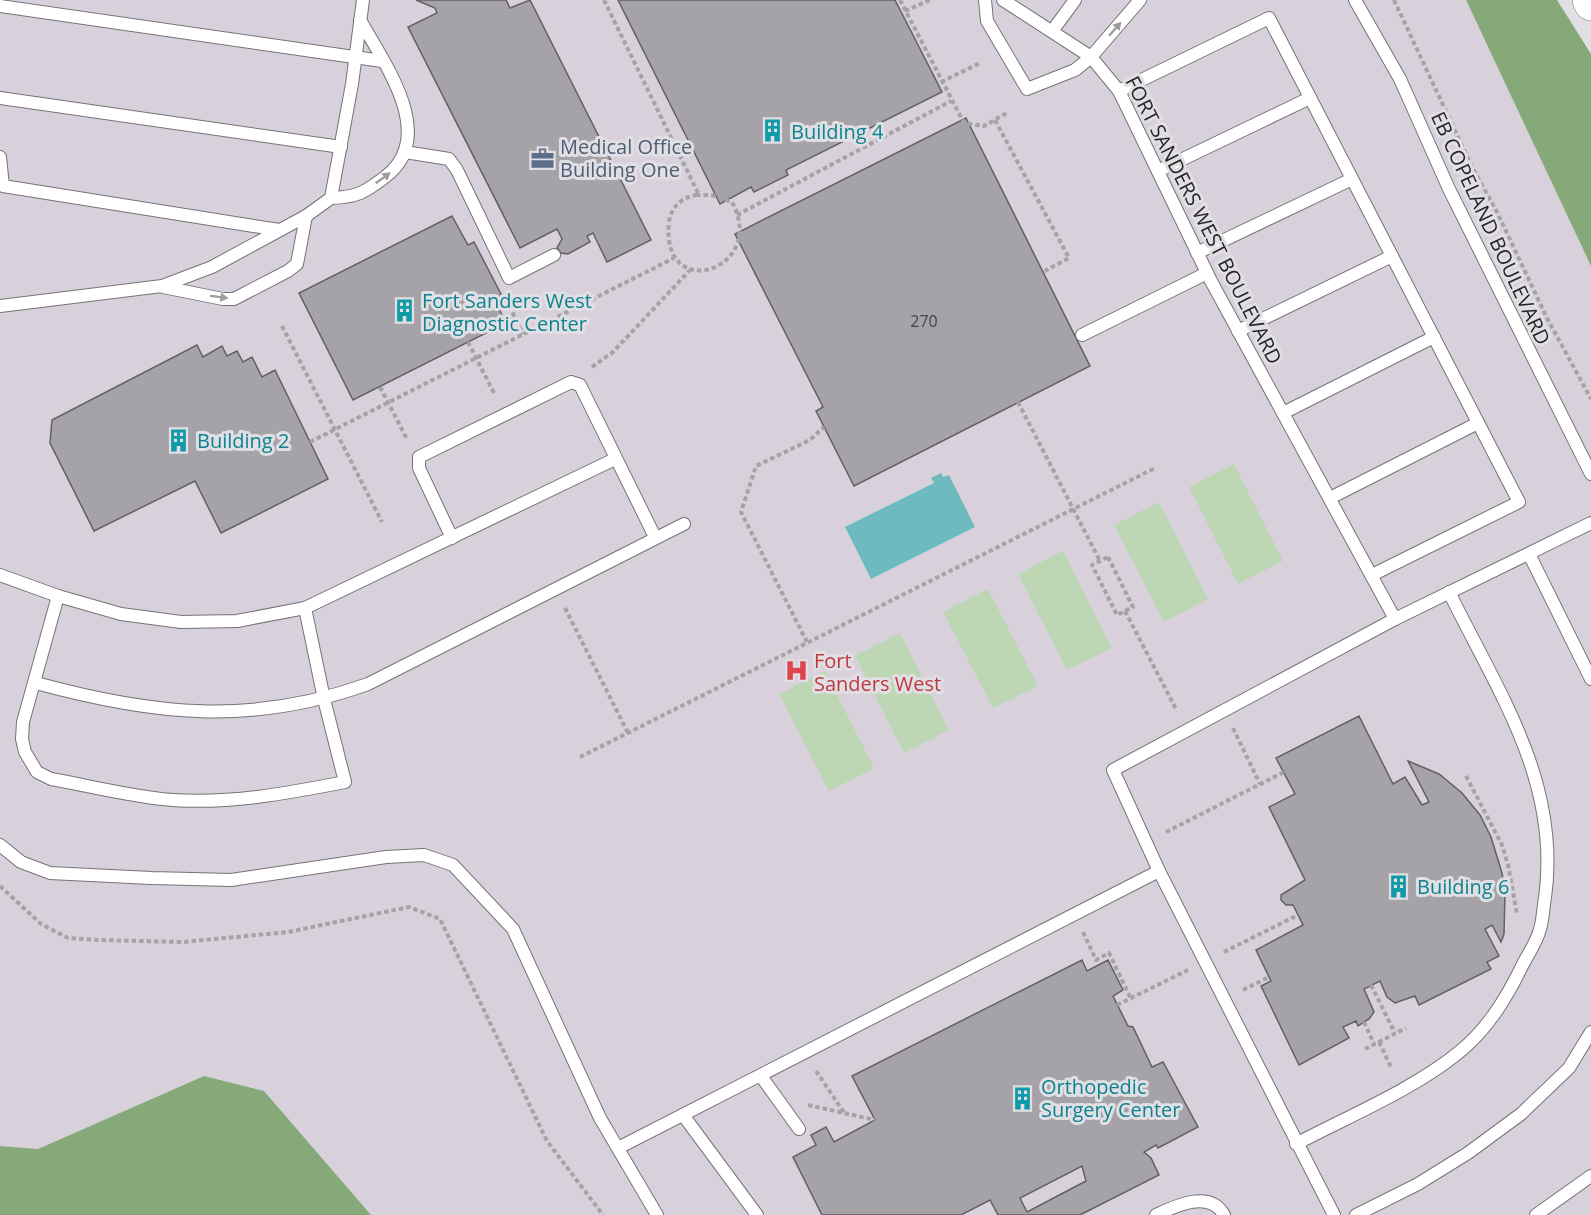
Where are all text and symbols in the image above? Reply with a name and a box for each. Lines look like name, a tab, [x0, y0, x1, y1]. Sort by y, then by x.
one-way arrow	[1109, 21, 1122, 36]
street label: FORT SANDERS WEST BOULEVARD	[1119, 71, 1289, 369]
street label: EB COPELAND BOULEVARD	[1425, 107, 1557, 349]
building icon: Building 4	[760, 118, 786, 144]
place label: Building 4	[791, 118, 884, 145]
place label: Medical Office Building One	[560, 133, 692, 183]
office icon: Medical Office Building One	[529, 145, 555, 171]
one-way arrow	[375, 172, 391, 184]
place label: Fort Sanders West Diagnostic Center	[422, 287, 592, 337]
one-way arrow	[210, 293, 229, 302]
building icon: Fort Sanders West Diagnostic Center	[391, 298, 417, 324]
house number: 270	[910, 310, 938, 332]
building icon: Building 2	[166, 427, 192, 453]
place label: Building 2	[197, 427, 289, 454]
place label: Fort Sanders West	[814, 647, 941, 697]
hospital icon: Fort Sanders West	[783, 658, 809, 684]
building icon: Building 6	[1386, 873, 1412, 899]
place label: Building 6	[1417, 873, 1509, 900]
place label: Orthopedic Surgery Center	[1041, 1073, 1181, 1123]
building icon: Orthopedic Surgery Center	[1010, 1085, 1036, 1111]

